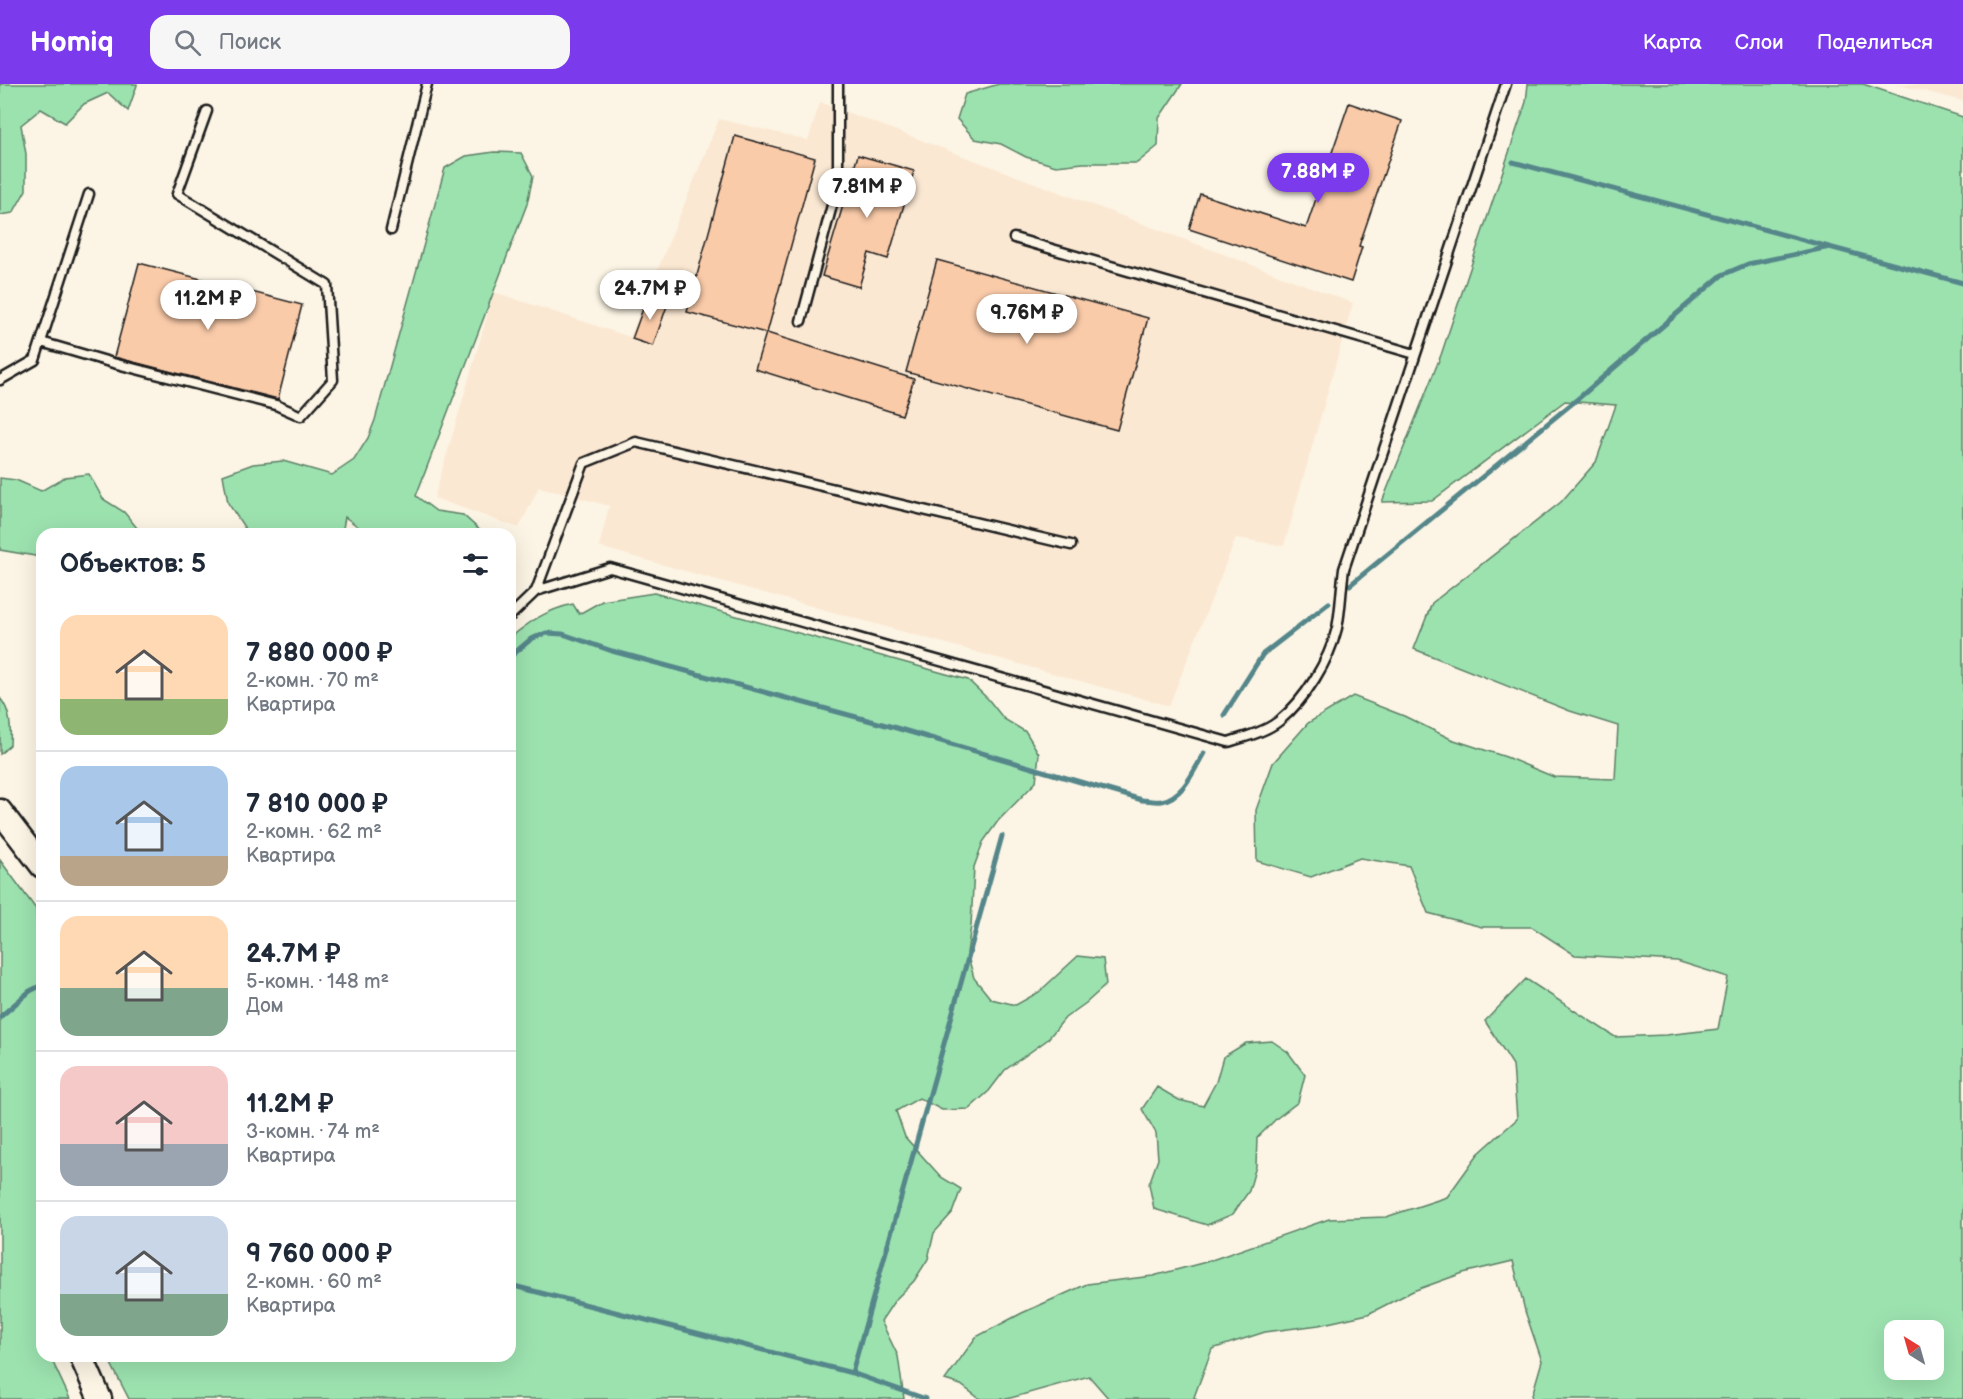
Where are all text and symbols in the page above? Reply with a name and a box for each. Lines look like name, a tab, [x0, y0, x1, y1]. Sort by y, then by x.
search box	[150, 15, 570, 69]
text: Homiq	[30, 26, 114, 59]
icon: search	[171, 26, 204, 59]
text: Поиск	[219, 29, 281, 56]
text: Карта	[1643, 30, 1702, 55]
text: Слои	[1735, 30, 1784, 55]
text: Поделиться	[1817, 30, 1933, 55]
pin: 7.88M ₽	[1263, 153, 1373, 204]
text: 7.88M ₽	[1281, 160, 1355, 184]
pin: 7.81M ₽	[812, 168, 922, 219]
text: 7.81M ₽	[832, 175, 902, 199]
pin: 24.7M ₽	[595, 270, 705, 321]
text: 24.7M ₽	[614, 277, 686, 301]
pin: 11.2M ₽	[153, 280, 263, 331]
text: 11.2M ₽	[174, 287, 242, 311]
pin: 9.76M ₽	[972, 294, 1082, 345]
text: 9.76M ₽	[990, 301, 1064, 325]
icon: filters	[459, 548, 492, 581]
text: Объектов: 5	[60, 549, 206, 580]
text: 7 880 000 ₽	[246, 638, 393, 669]
icon: home	[108, 639, 180, 711]
text: 2-комн. · 70 m²	[246, 669, 379, 693]
text: Квартира	[246, 693, 336, 717]
text: 7 810 000 ₽	[246, 789, 388, 820]
icon: home	[108, 790, 180, 862]
text: 2-комн. · 62 m²	[246, 820, 382, 844]
text: Квартира	[246, 844, 336, 868]
text: 24.7M ₽	[246, 939, 341, 970]
icon: home	[108, 940, 180, 1012]
text: 5-комн. · 148 m²	[246, 970, 389, 994]
text: Дом	[246, 994, 284, 1018]
text: 11.2M ₽	[246, 1089, 334, 1120]
icon: home	[108, 1090, 180, 1162]
text: 3-комн. · 74 m²	[246, 1120, 380, 1144]
text: Квартира	[246, 1144, 336, 1168]
text: 9 760 000 ₽	[246, 1239, 392, 1270]
icon: home	[108, 1240, 180, 1312]
text: 2-комн. · 60 m²	[246, 1270, 382, 1294]
text: Квартира	[246, 1294, 336, 1318]
north arrow	[1884, 1320, 1944, 1380]
map controls	[1884, 1320, 1944, 1380]

